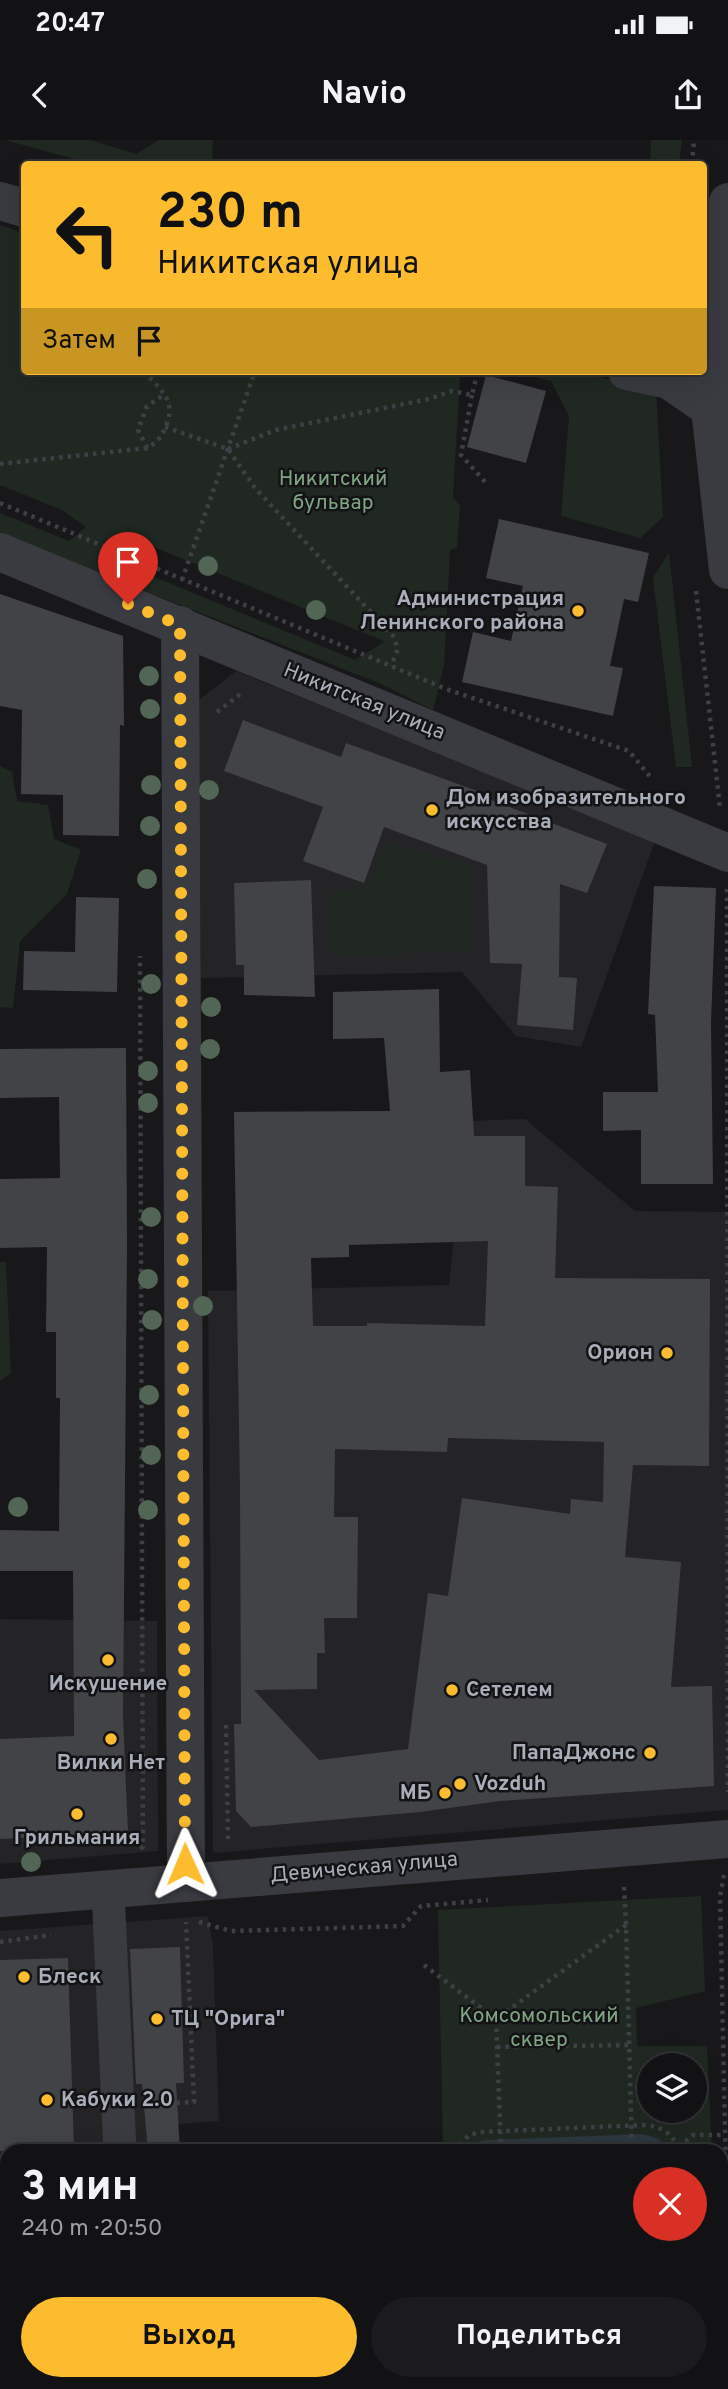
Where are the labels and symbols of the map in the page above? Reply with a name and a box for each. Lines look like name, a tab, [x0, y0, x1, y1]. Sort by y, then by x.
park label: Никитский бульвар	[279, 466, 387, 517]
pin	[98, 532, 158, 604]
place label: Администрация Ленинского района	[360, 586, 564, 637]
marker: Администрация Ленинского района	[570, 603, 586, 619]
street label: Никитская улица	[279, 657, 449, 747]
place label: Дом изобразительного искусства	[446, 785, 686, 836]
marker: Дом изобразительного искусства	[424, 802, 440, 818]
place label: Орион	[587, 1340, 653, 1367]
marker: Орион	[659, 1345, 675, 1361]
marker: Искушение	[100, 1652, 116, 1668]
place label: Искушение	[49, 1671, 167, 1698]
place label: Сетелем	[466, 1677, 553, 1704]
marker: Сетелем	[444, 1682, 460, 1698]
marker: Вилки Нет	[103, 1731, 119, 1747]
place label: ПапаДжонс	[512, 1740, 636, 1767]
marker: ПапаДжонс	[642, 1745, 658, 1761]
place label: Вилки Нет	[57, 1750, 165, 1777]
place label: Vozduh	[474, 1771, 546, 1798]
marker: Vozduh	[452, 1776, 468, 1792]
place label: МБ	[400, 1780, 431, 1807]
marker: МБ	[437, 1785, 453, 1801]
marker: Грильмания	[69, 1806, 85, 1822]
place label: Грильмания	[14, 1825, 140, 1852]
position arrow	[148, 1827, 222, 1901]
street label: Девическая улица	[269, 1846, 459, 1890]
place label: Блеск	[38, 1964, 101, 1991]
marker: Блеск	[16, 1969, 32, 1985]
park label: Комсомольский сквер	[459, 2003, 619, 2054]
place label: ТЦ "Орига"	[171, 2006, 285, 2033]
marker: ТЦ "Орига"	[149, 2011, 165, 2027]
place label: Кабуки 2.0	[61, 2087, 173, 2114]
marker: Кабуки 2.0	[39, 2092, 55, 2108]

